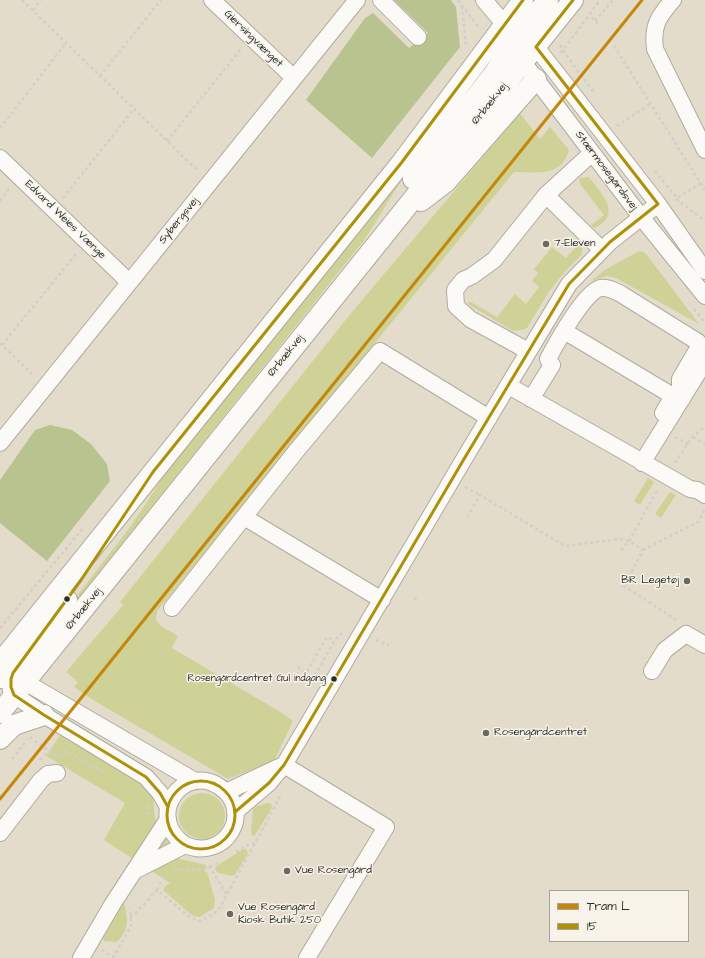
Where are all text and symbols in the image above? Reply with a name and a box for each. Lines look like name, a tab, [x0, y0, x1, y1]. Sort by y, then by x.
street label: Giersingvænget	[221, 7, 285, 71]
street label: Ørbækvej	[469, 80, 511, 128]
street label: Stærmosegårdsvej	[572, 129, 640, 213]
street label: Edvard Weies Vænge	[22, 178, 108, 262]
street label: Sybergsvej	[156, 195, 202, 247]
place label: 7-Eleven	[554, 237, 596, 251]
marker: 7-Eleven	[541, 239, 551, 249]
street label: Ørbækvej	[265, 332, 307, 380]
place label: BR Legetøj	[621, 574, 679, 588]
marker: BR Legetøj	[682, 576, 692, 586]
street label: Ørbækvej	[63, 585, 105, 633]
unlabelled marker	[62, 594, 72, 604]
place label: Rosengårdcentret Gul indgang	[188, 673, 326, 685]
marker: Rosengårdcentret Gul indgang	[329, 674, 339, 684]
place label: Rosengårdcentret	[494, 726, 587, 740]
marker: Rosengårdcentret	[481, 728, 491, 738]
place label: Vue Rosengård	[295, 864, 372, 878]
marker: Vue Rosengård	[282, 866, 292, 876]
legend	[549, 890, 689, 942]
text: Tram L	[587, 898, 630, 915]
place label: Vue Rosengård Kiosk Butik 250	[238, 901, 321, 927]
marker: Vue Rosengård Kiosk Butik 250	[225, 909, 235, 919]
text: 15	[587, 918, 597, 935]

